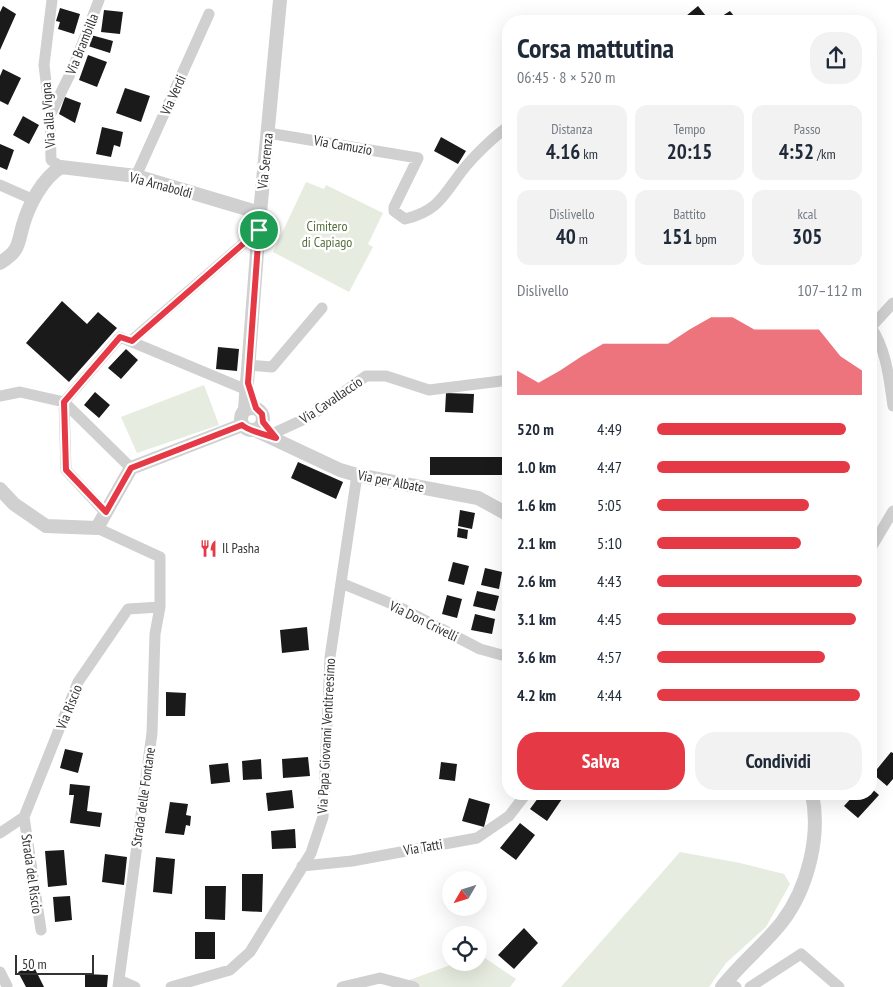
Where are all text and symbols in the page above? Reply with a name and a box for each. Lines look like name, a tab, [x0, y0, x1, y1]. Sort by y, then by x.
street label: Via Brambilla	[61, 11, 102, 78]
text: Corsa mattutina	[517, 29, 674, 66]
button: share	[810, 32, 862, 84]
text: 06:45 · 8 × 520 m	[517, 67, 615, 87]
street label: Via Verdi	[156, 72, 190, 119]
street label: Via alla Vigna	[37, 82, 59, 149]
text: Distanza	[551, 120, 593, 138]
text: Tempo	[674, 120, 705, 138]
text: Passo	[794, 120, 821, 138]
street label: Via Camuzio	[311, 131, 374, 159]
street label: Via Serenza	[253, 132, 277, 191]
text: 4.16	[546, 138, 580, 165]
text: 20:15	[667, 138, 712, 165]
text: 4:52	[779, 138, 814, 165]
text: km	[580, 145, 598, 163]
text: /km	[814, 145, 836, 163]
street label: Via Arnaboldi	[127, 168, 194, 202]
text: Dislivello	[549, 205, 594, 223]
text: Battito	[673, 205, 706, 223]
text: kcal	[798, 205, 817, 223]
pin	[238, 209, 280, 251]
icon: arrive	[245, 216, 273, 244]
park label: Cimitero di Capiago	[302, 217, 352, 251]
text: 40	[556, 223, 576, 250]
text: 151	[662, 223, 692, 250]
text: 305	[792, 223, 822, 250]
text: m	[576, 230, 588, 248]
text: bpm	[692, 230, 717, 248]
text: Dislivello	[517, 280, 569, 300]
text: 107–112 m	[797, 280, 862, 300]
street label: Via Cavallaccio	[295, 372, 366, 428]
text: 520 m	[517, 419, 554, 439]
text: 4:49	[597, 419, 622, 439]
text: 1.0 km	[517, 457, 556, 477]
text: 4:47	[597, 457, 622, 477]
street label: Via per Albate	[355, 466, 426, 496]
text: 1.6 km	[517, 495, 556, 515]
text: 5:05	[597, 495, 622, 515]
text: 2.1 km	[517, 533, 556, 553]
text: 5:10	[597, 533, 622, 553]
restaurant icon: Il Pasha	[198, 538, 218, 558]
place label: Il Pasha	[222, 539, 260, 557]
text: 2.6 km	[517, 571, 556, 591]
text: 4:43	[597, 571, 622, 591]
street label: Via Don Crivelli	[386, 596, 461, 645]
text: 3.1 km	[517, 609, 556, 629]
text: 4:45	[597, 609, 622, 629]
text: 3.6 km	[517, 647, 556, 667]
text: 4:57	[597, 647, 622, 667]
street label: Via Papa Giovanni Ventitreesimo	[313, 658, 339, 815]
street label: Via Riscio	[52, 682, 86, 733]
text: 4.2 km	[517, 685, 556, 705]
text: 4:44	[597, 685, 622, 705]
button: Salva	[517, 732, 685, 790]
button: Condividi	[695, 732, 862, 790]
street label: Strada delle Fontane	[127, 746, 159, 848]
street label: Strada del Riscio	[17, 833, 47, 915]
street label: Via Tatti	[401, 835, 444, 859]
north arrow	[442, 871, 488, 916]
map controls	[442, 871, 487, 971]
button: locate	[442, 926, 487, 971]
scale bar	[15, 952, 94, 975]
text: 50 m	[22, 955, 47, 973]

